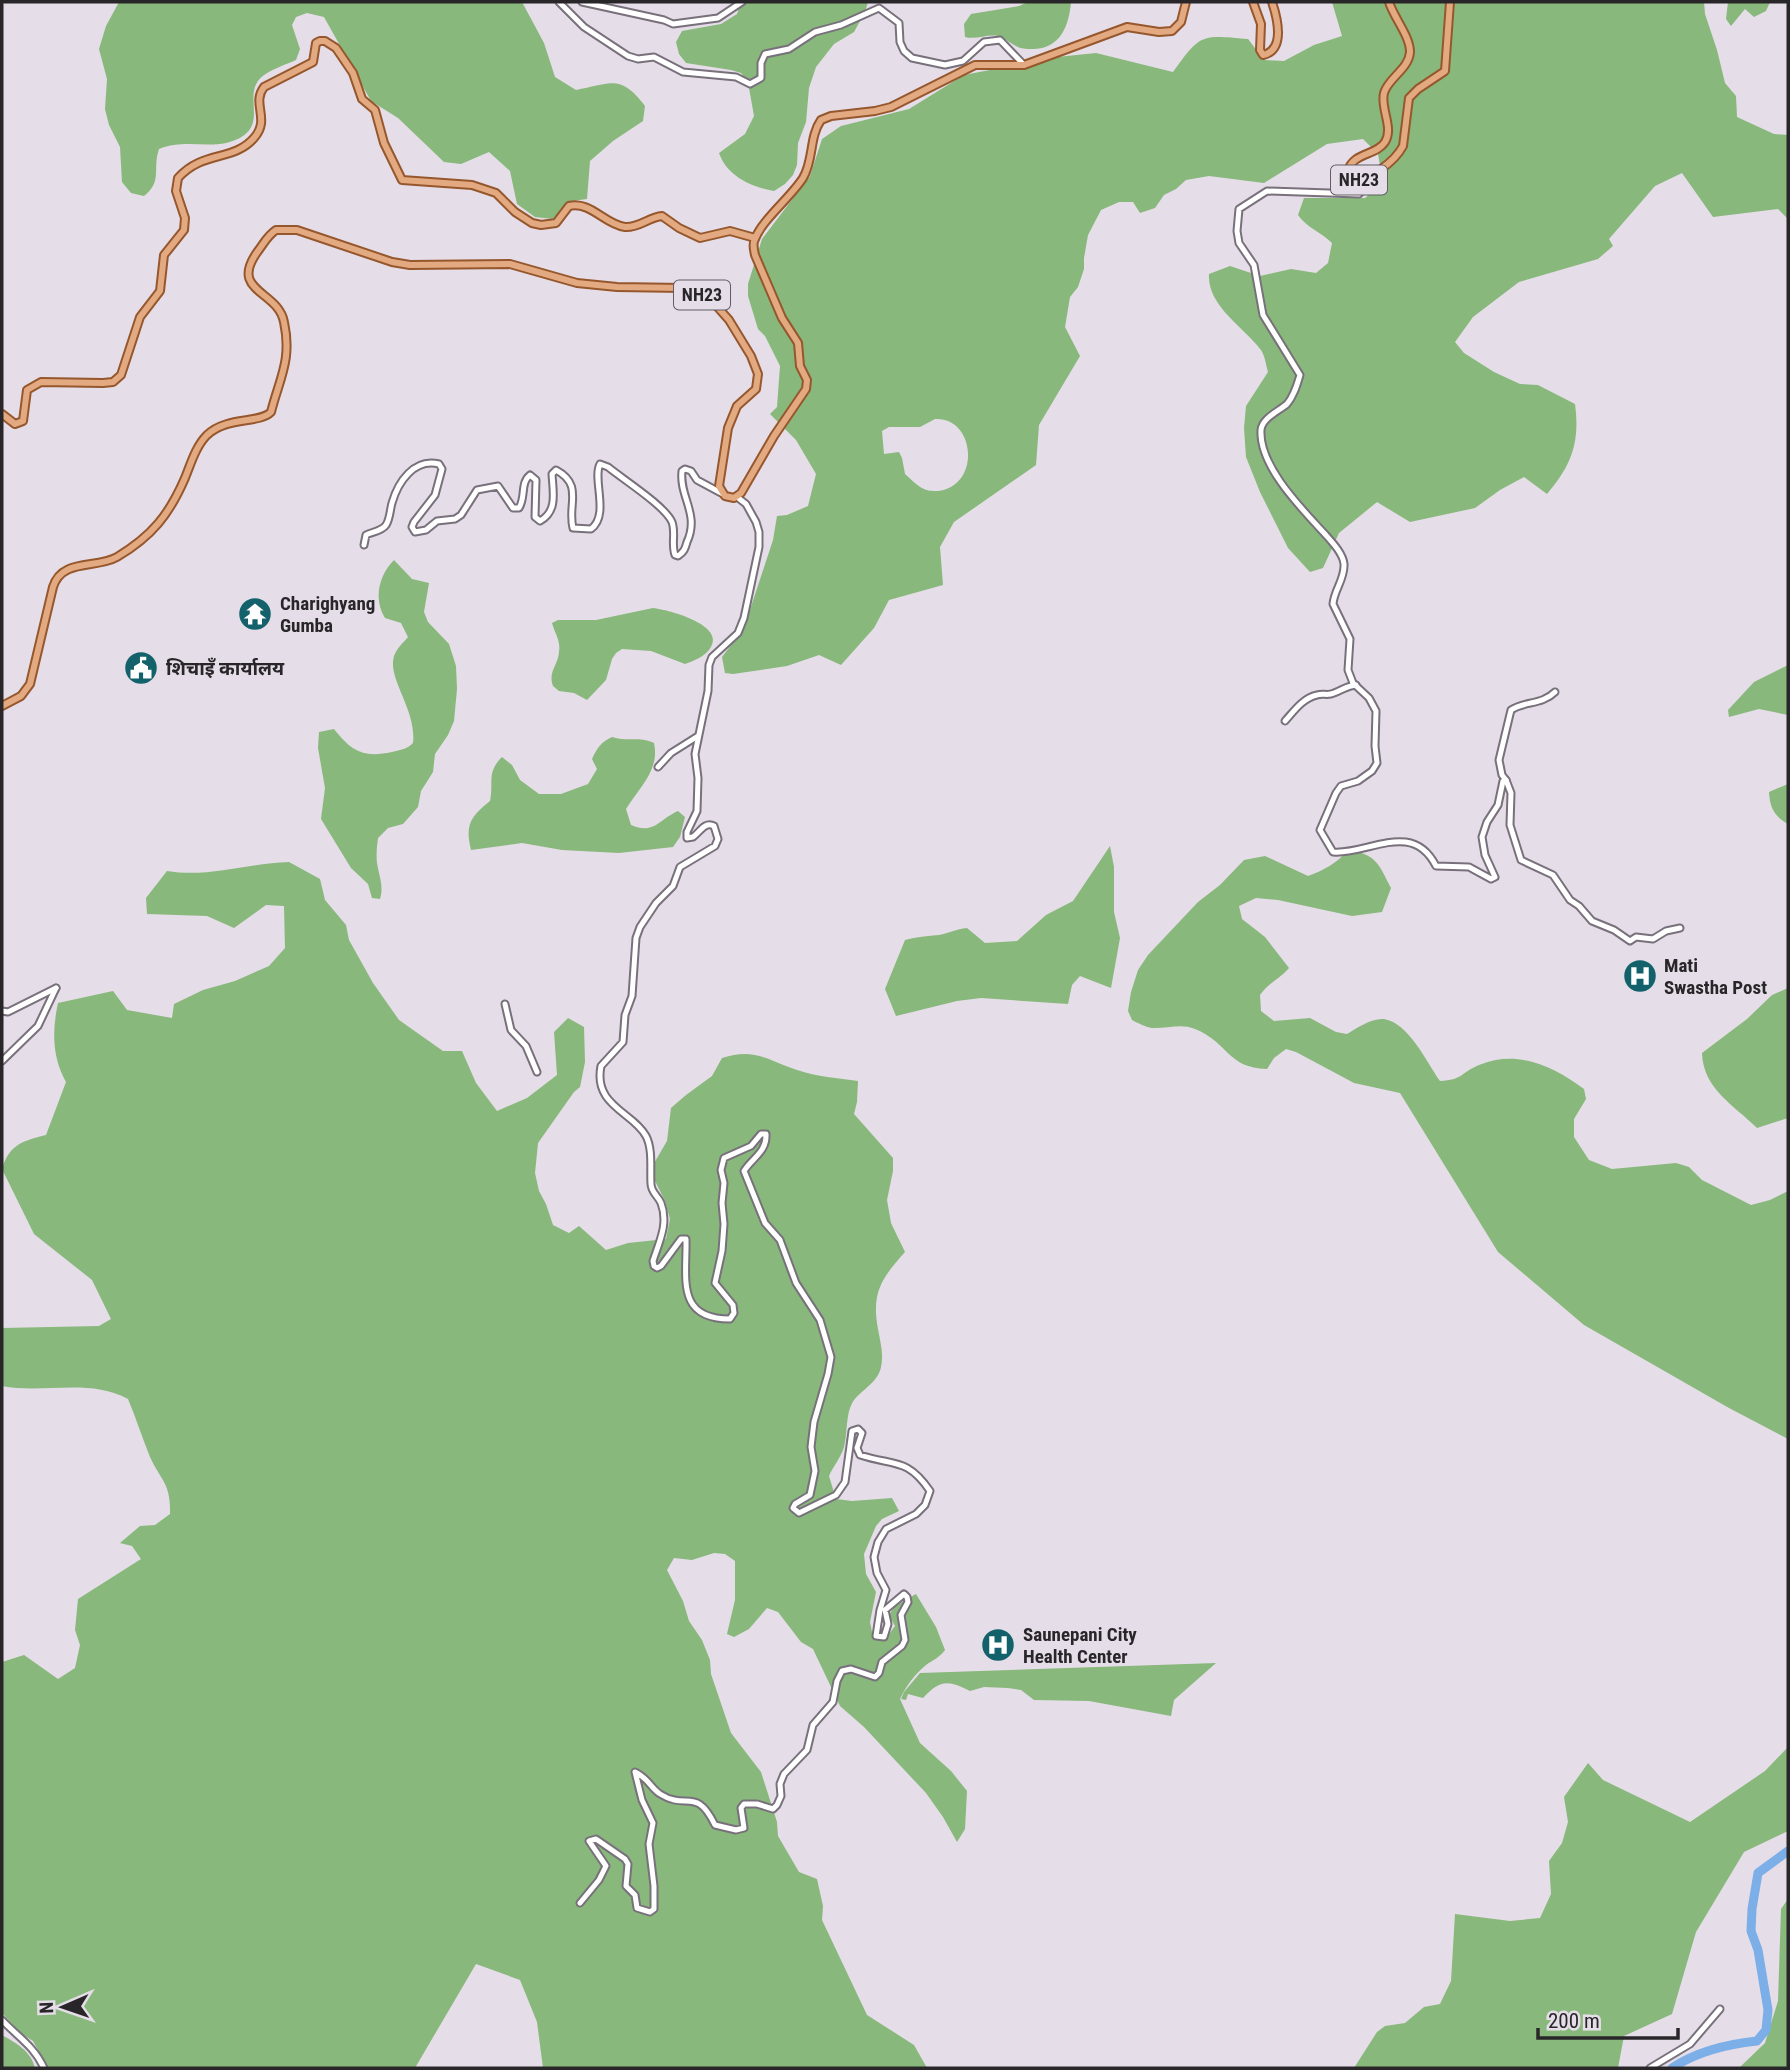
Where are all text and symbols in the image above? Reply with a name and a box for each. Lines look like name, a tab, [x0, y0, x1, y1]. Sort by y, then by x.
road number: NH23	[1331, 166, 1387, 195]
road number: NH23	[674, 281, 730, 310]
place label: Charighyang Gumba	[280, 592, 375, 637]
temple icon: Charighyang Gumba	[236, 595, 274, 633]
public building icon: शिचाइँ कार्यालय	[122, 649, 160, 687]
place label: शिचाइँ कार्यालय	[166, 657, 285, 680]
place label: Mati Swastha Post	[1664, 954, 1767, 999]
hospital icon: Mati Swastha Post	[1621, 957, 1659, 995]
place label: Saunepani City Health Center	[1023, 1623, 1137, 1668]
hospital icon: Saunepani City Health Center	[979, 1626, 1017, 1664]
north arrow	[28, 1972, 98, 2042]
scale bar	[1538, 1996, 1678, 2040]
text: N	[35, 2001, 58, 2014]
text: 200 m	[1548, 2009, 1600, 2033]

